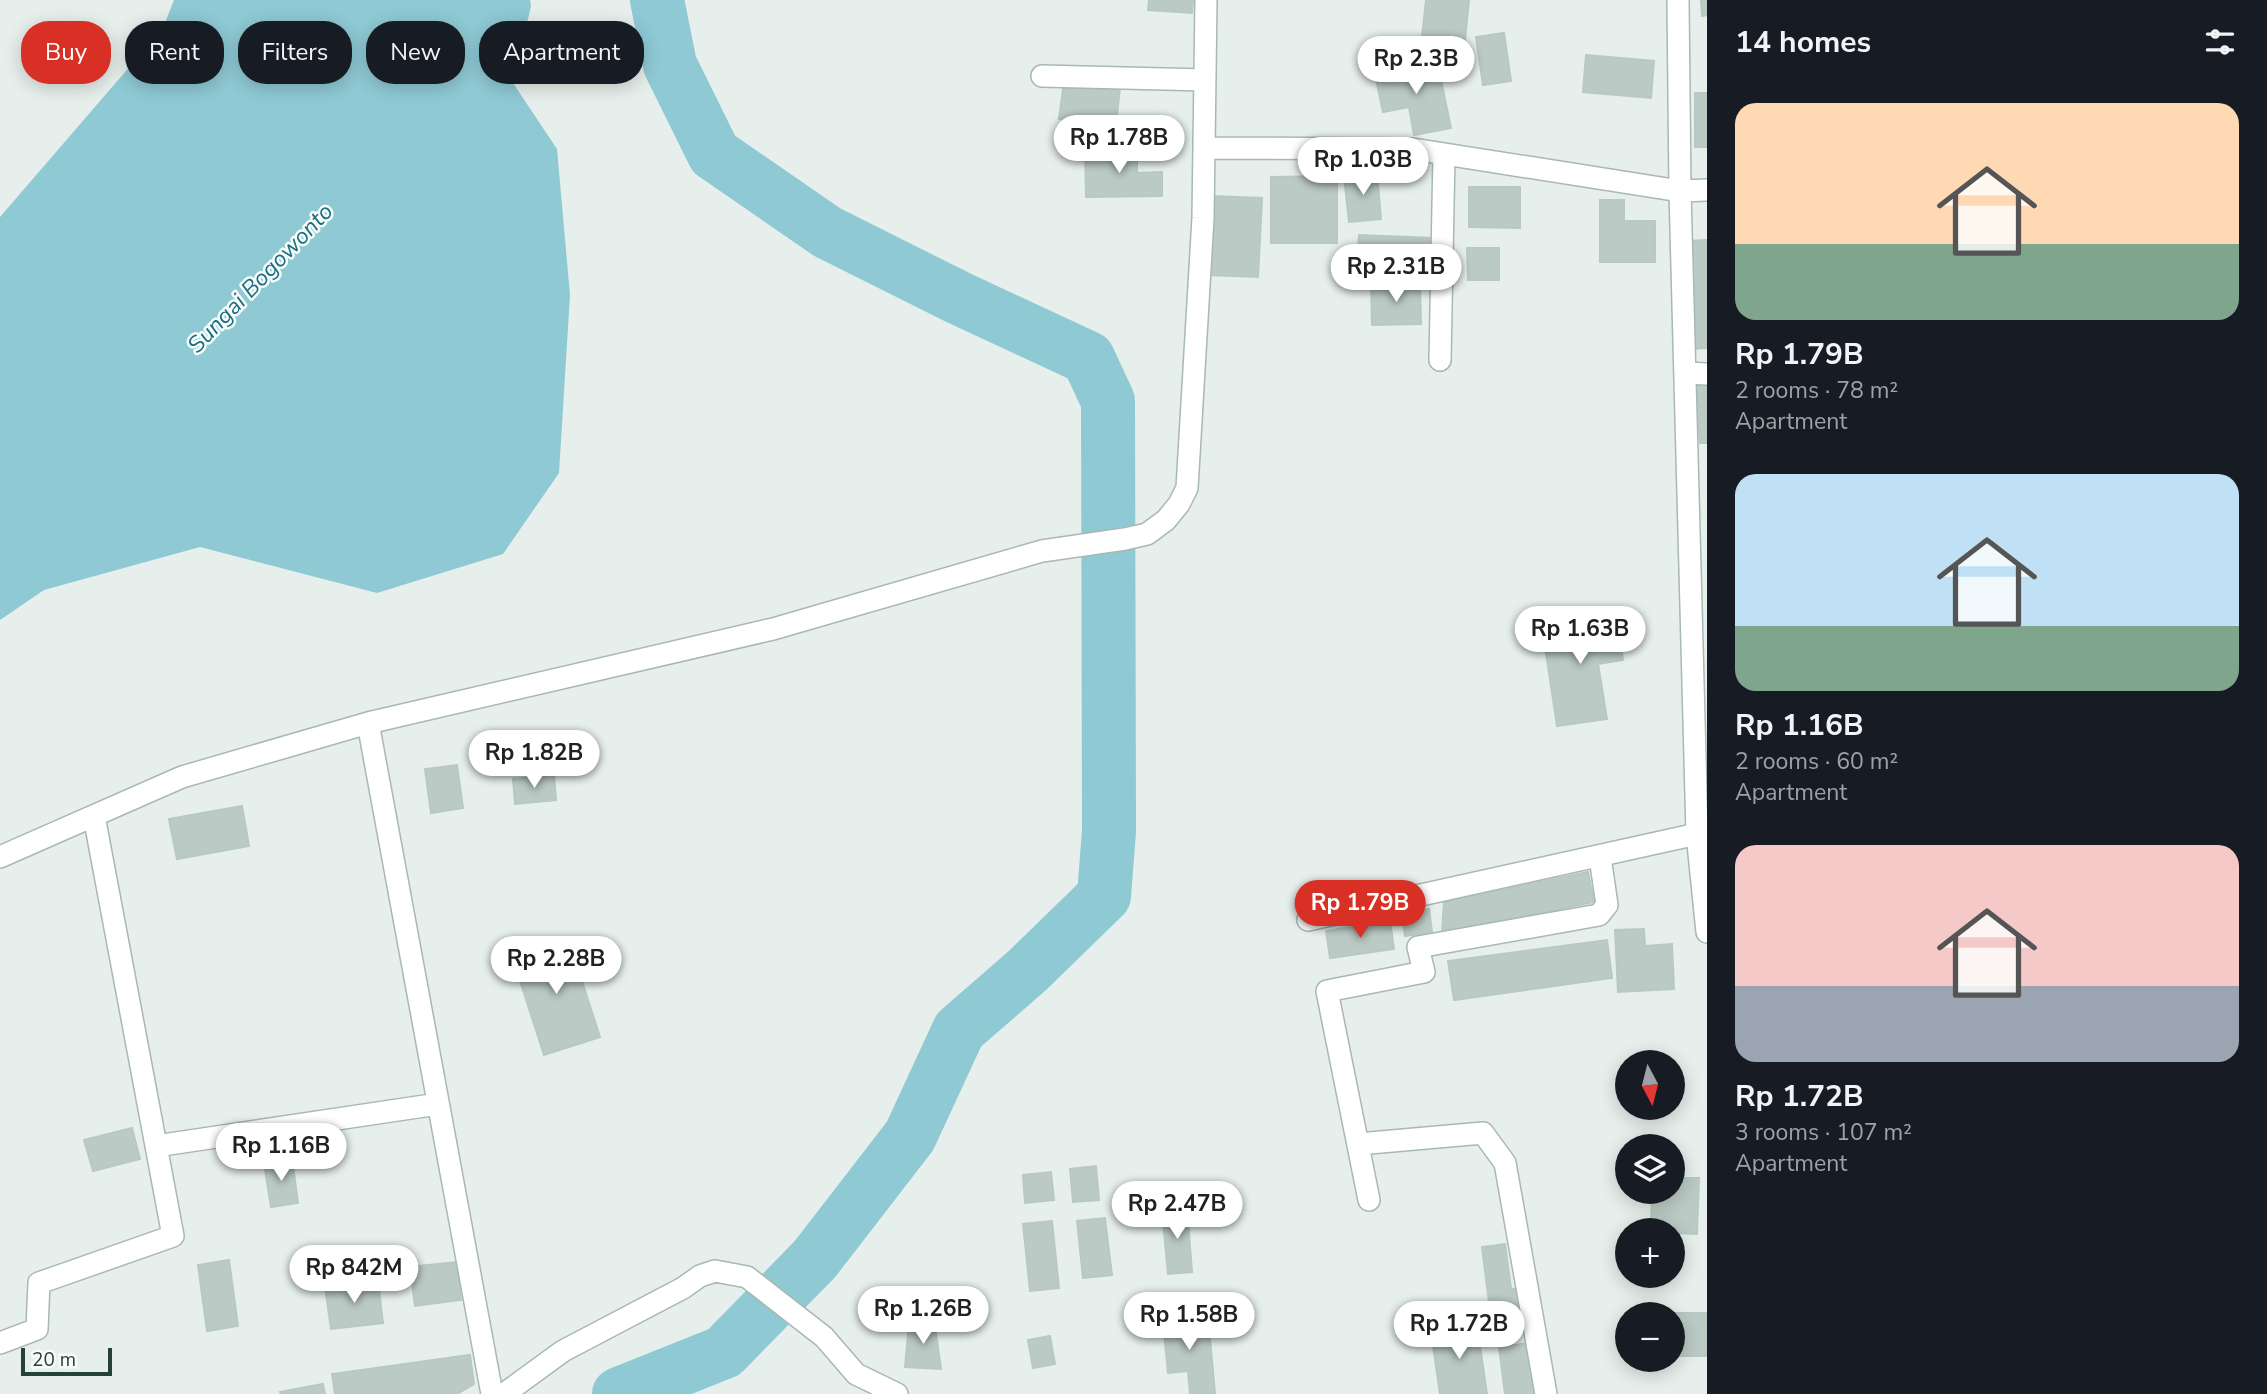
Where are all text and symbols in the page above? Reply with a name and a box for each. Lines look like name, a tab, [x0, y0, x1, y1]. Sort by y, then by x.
chip: Buy	[21, 21, 111, 84]
chip: Rent	[125, 21, 224, 84]
chip: Filters	[238, 21, 352, 84]
chip: New	[366, 21, 465, 84]
chip: Apartment	[479, 21, 644, 84]
text: 14 homes	[1735, 22, 1871, 63]
icon: filters	[2201, 23, 2239, 61]
pin: Rp 2.3B	[1351, 36, 1481, 96]
text: Rp 2.3B	[1374, 43, 1458, 74]
pin: Rp 1.78B	[1047, 116, 1191, 175]
text: Rp 1.78B	[1070, 122, 1168, 153]
pin: Rp 1.03B	[1291, 138, 1435, 197]
text: Rp 1.03B	[1314, 144, 1412, 175]
icon: home	[1924, 148, 2050, 274]
water label: Sungai Bogowonto	[181, 197, 340, 360]
pin: Rp 2.31B	[1324, 244, 1468, 304]
text: Rp 2.31B	[1347, 251, 1445, 282]
text: Rp 1.79B	[1735, 334, 1864, 375]
text: 2 rooms · 78 m²	[1735, 375, 1898, 406]
text: Apartment	[1735, 406, 1847, 437]
icon: home	[1924, 519, 2050, 645]
pin: Rp 1.63B	[1508, 606, 1652, 666]
text: Rp 1.63B	[1531, 613, 1629, 644]
text: Rp 1.16B	[1735, 705, 1864, 746]
pin: Rp 1.82B	[462, 730, 606, 790]
text: Rp 1.82B	[485, 737, 583, 768]
text: 2 rooms · 60 m²	[1735, 746, 1898, 777]
text: Apartment	[1735, 777, 1847, 808]
pin: Rp 1.79B	[1288, 880, 1432, 940]
text: Rp 1.79B	[1311, 887, 1409, 918]
icon: home	[1924, 890, 2050, 1016]
pin: Rp 2.28B	[484, 936, 628, 996]
text: Rp 2.28B	[507, 943, 605, 974]
north arrow	[1615, 1050, 1685, 1120]
map controls	[1615, 1050, 1685, 1372]
text: Rp 1.72B	[1735, 1076, 1864, 1117]
text: 3 rooms · 107 m²	[1735, 1117, 1912, 1148]
pin: Rp 1.16B	[209, 1124, 353, 1183]
text: Rp 1.16B	[232, 1130, 330, 1161]
button: layers	[1615, 1134, 1685, 1204]
text: Apartment	[1735, 1148, 1847, 1179]
pin: Rp 2.47B	[1105, 1182, 1249, 1241]
text: Rp 2.47B	[1128, 1188, 1226, 1219]
button: +	[1615, 1218, 1685, 1288]
pin: Rp 842M	[289, 1246, 419, 1305]
text: Rp 842M	[305, 1252, 403, 1283]
pin: Rp 1.26B	[851, 1286, 995, 1346]
pin: Rp 1.58B	[1117, 1292, 1261, 1352]
text: Rp 1.26B	[874, 1293, 972, 1324]
text: Rp 1.58B	[1140, 1299, 1238, 1330]
pin: Rp 1.72B	[1387, 1302, 1531, 1361]
button: −	[1615, 1302, 1685, 1372]
text: Rp 1.72B	[1410, 1308, 1508, 1339]
scale bar	[21, 1345, 112, 1377]
text: 20 m	[32, 1347, 76, 1373]

